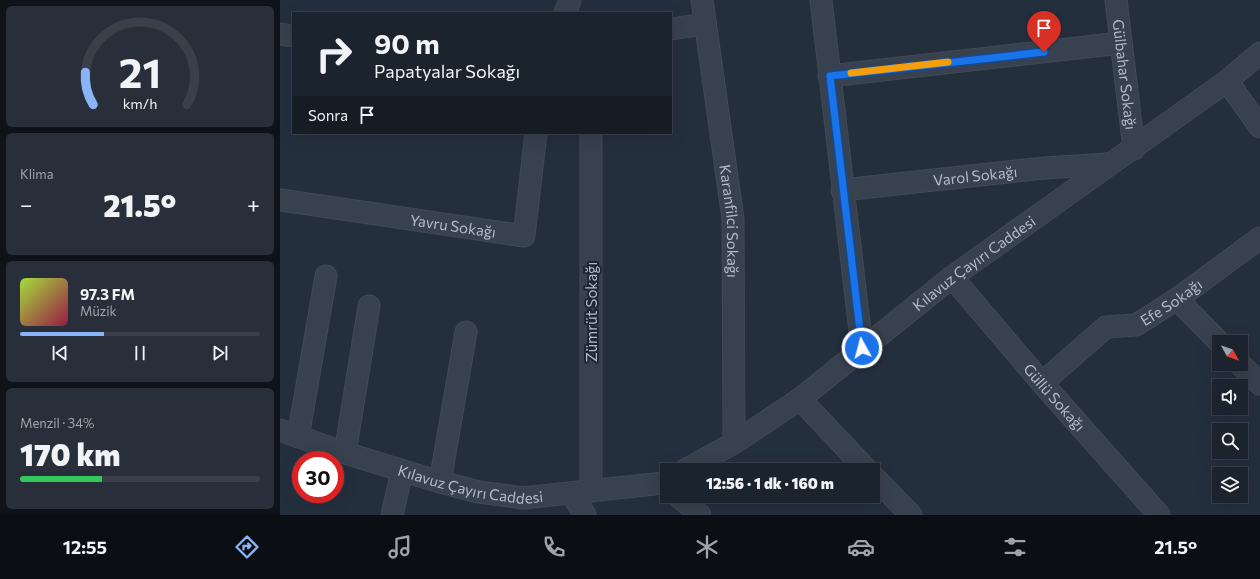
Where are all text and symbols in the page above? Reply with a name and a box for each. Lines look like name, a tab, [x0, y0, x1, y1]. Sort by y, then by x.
pin	[1027, 11, 1061, 52]
icon: arrive	[1033, 17, 1055, 39]
street label: Gülbahar Sokağı	[1109, 18, 1141, 131]
text: 90 m	[374, 26, 440, 60]
icon: right	[308, 28, 360, 80]
text: 21	[119, 45, 161, 96]
text: Papatyalar Sokağı	[374, 60, 520, 82]
text: km/h	[123, 93, 157, 111]
icon: arrive	[356, 104, 378, 126]
text: Sonra	[308, 106, 348, 124]
street label: Varol Sokağı	[932, 162, 1018, 189]
street label: Karanfilci Sokağı	[716, 163, 742, 278]
text: Klima	[20, 166, 54, 182]
text: 21.5°	[103, 186, 176, 223]
text: −	[20, 191, 33, 218]
text: +	[247, 191, 260, 218]
street label: Yavru Sokağı	[409, 210, 497, 241]
street label: Kılavuz Çayırı Caddesi	[909, 212, 1039, 314]
street label: Zümrüt Sokağı	[582, 262, 600, 362]
street label: Efe Sokağı	[1137, 275, 1206, 329]
text: 97.3 FM	[80, 285, 135, 303]
text: Müzik	[80, 303, 117, 319]
position arrow	[841, 327, 883, 369]
north arrow	[1212, 335, 1248, 371]
map controls	[1212, 335, 1248, 503]
icon: previous	[49, 342, 71, 364]
icon: pause	[129, 342, 151, 364]
icon: next	[209, 342, 231, 364]
street label: Güllü Sokağı	[1020, 360, 1089, 435]
button: sound	[1212, 379, 1248, 415]
text: Menzil · 34%	[20, 415, 95, 431]
button: search	[1212, 423, 1248, 459]
text: 170 km	[20, 435, 120, 472]
speed limit sign: 30	[292, 451, 344, 503]
street label: Kılavuz Çayırı Caddesi	[396, 461, 544, 507]
button: layers	[1212, 467, 1248, 503]
text: 12:56 · 1 dk · 160 m	[706, 474, 834, 492]
icon: directions	[233, 533, 261, 561]
icon: music	[386, 533, 414, 561]
icon: phone	[540, 533, 568, 561]
icon: climate	[693, 533, 721, 561]
icon: car	[847, 533, 875, 561]
icon: filters	[1001, 533, 1029, 561]
text: 12:55	[63, 536, 107, 558]
text: 21.5°	[1154, 536, 1197, 558]

